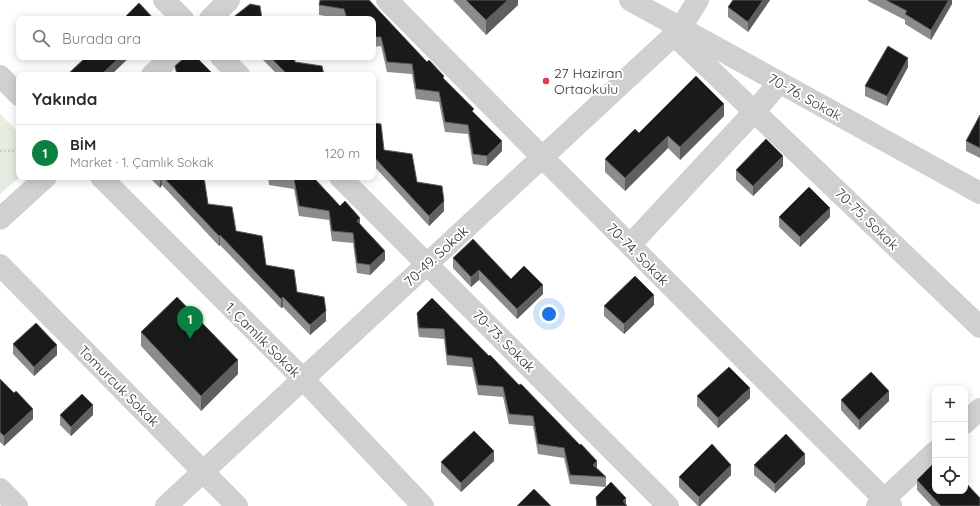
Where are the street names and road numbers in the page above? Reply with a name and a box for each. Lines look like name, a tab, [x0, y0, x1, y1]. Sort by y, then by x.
street label: 70-76. Sokak	[765, 69, 845, 125]
street label: 70-75. Sokak	[831, 184, 903, 254]
street label: 70-74. Sokak	[603, 219, 673, 289]
street label: 70-49. Sokak	[400, 222, 472, 290]
street label: 1. Çamlık Sokak	[222, 299, 304, 381]
street label: 70-73. Sokak	[469, 306, 539, 376]
street label: Tomurcuk Sokak	[75, 342, 163, 430]

